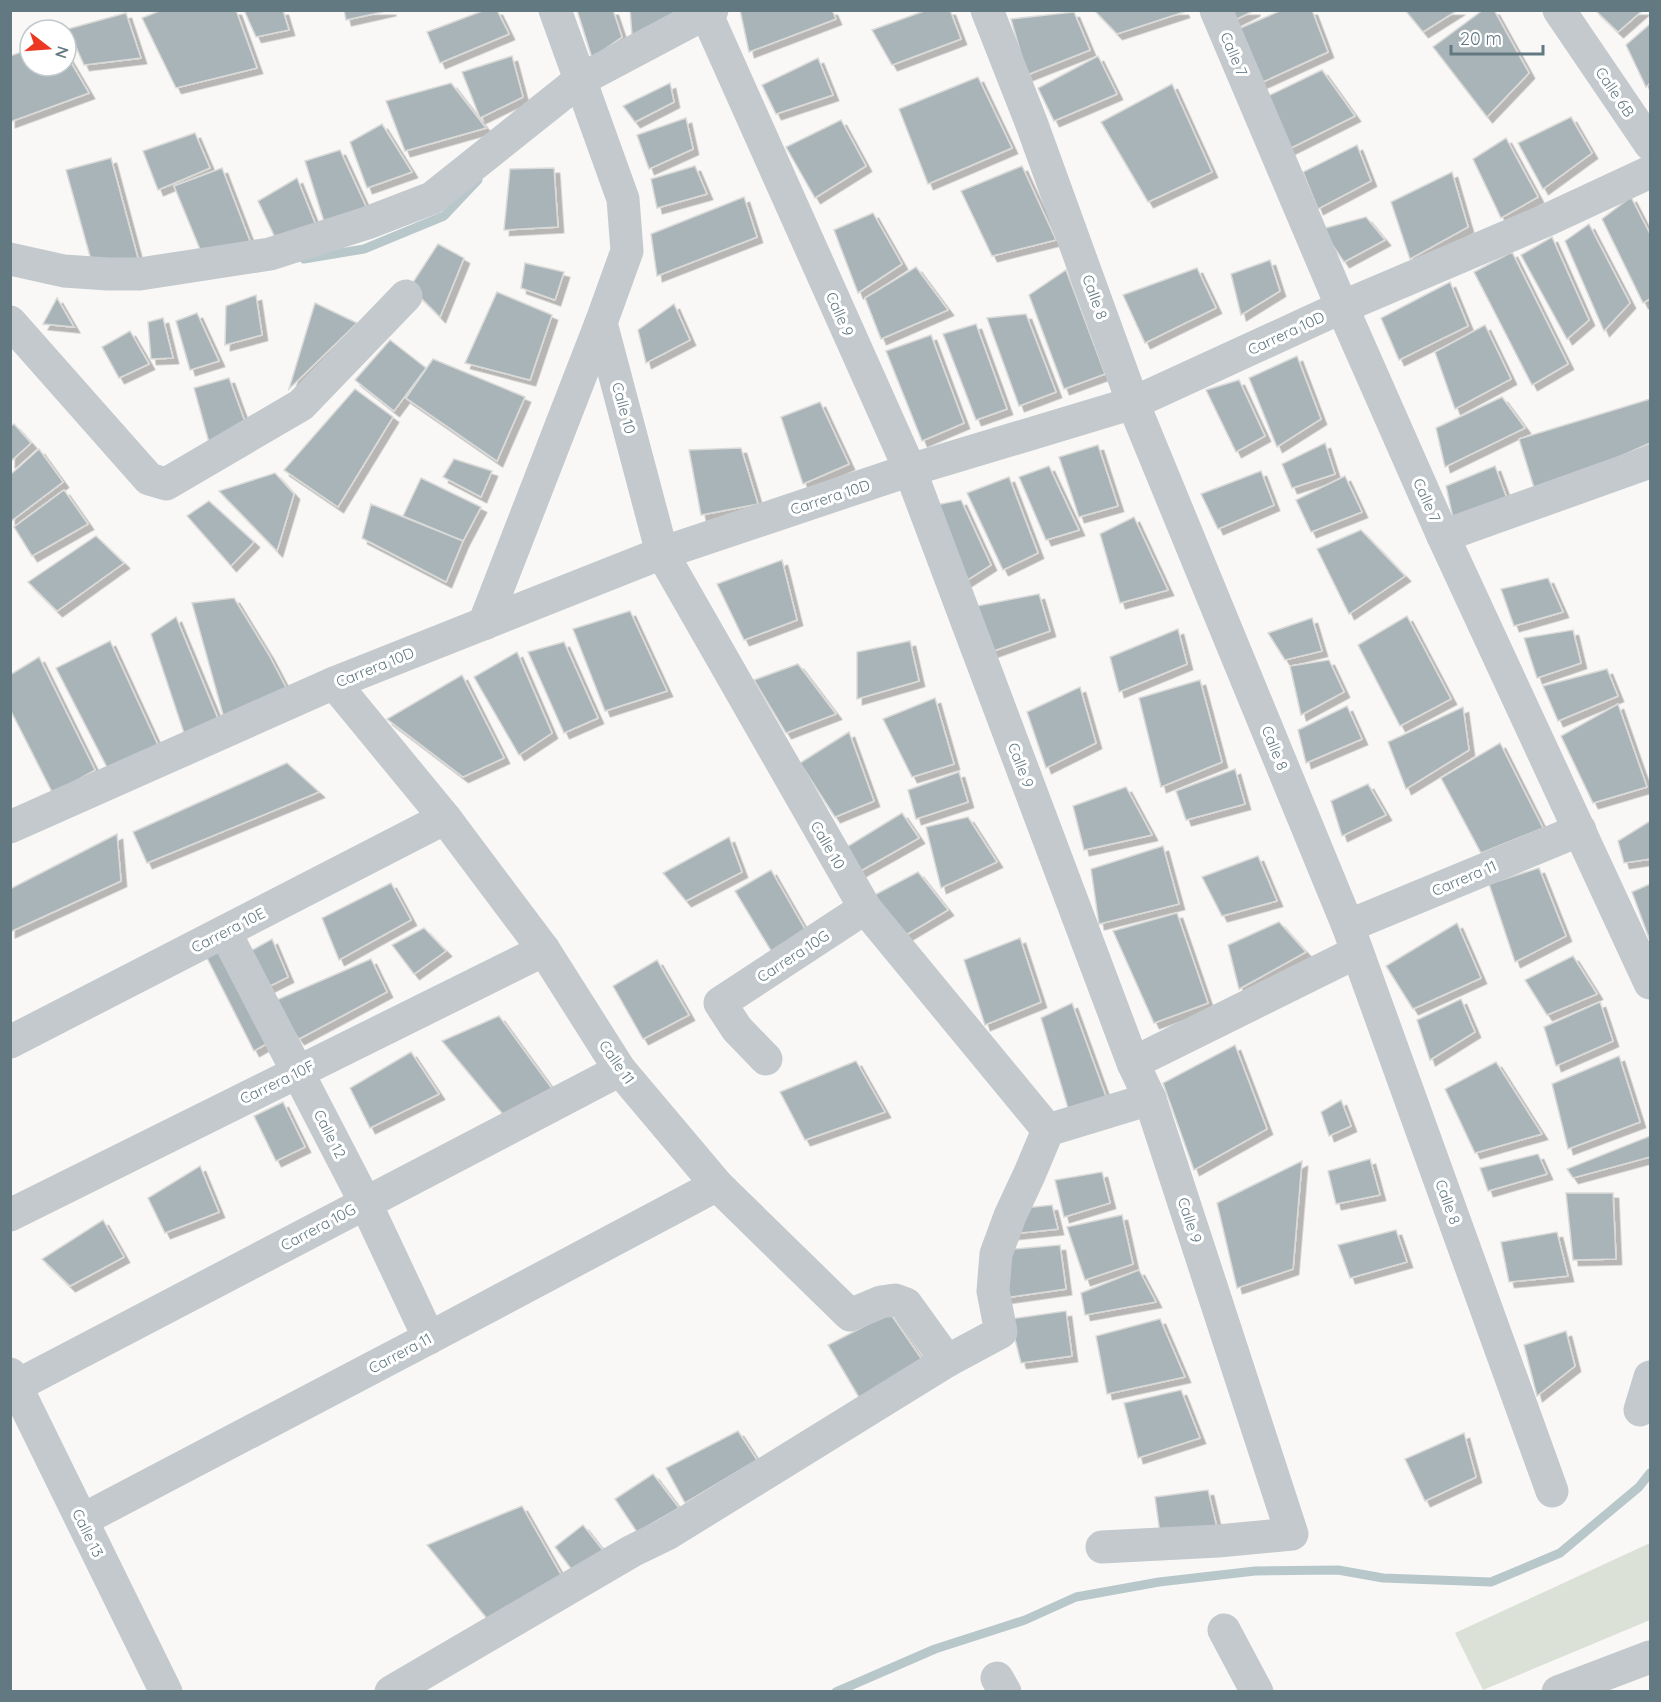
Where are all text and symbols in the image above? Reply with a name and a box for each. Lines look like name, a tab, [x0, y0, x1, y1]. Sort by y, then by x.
north arrow	[18, 18, 78, 78]
scale bar	[1451, 18, 1542, 56]
text: 20 m	[1460, 27, 1502, 50]
street label: Calle 7	[1216, 29, 1252, 79]
text: N	[51, 44, 74, 61]
street label: Calle 6B	[1591, 63, 1639, 121]
street label: Calle 8	[1078, 272, 1112, 322]
street label: Calle 9	[822, 289, 858, 339]
street label: Carrera 10D	[1245, 307, 1328, 359]
street label: Calle 10	[608, 380, 640, 436]
street label: Carrera 10D	[788, 475, 872, 519]
street label: Calle 7	[1409, 475, 1445, 525]
street label: Carrera 10D	[333, 643, 417, 691]
street label: Calle 8	[1258, 723, 1292, 773]
street label: Calle 9	[1004, 740, 1038, 790]
street label: Calle 10	[807, 817, 849, 873]
street label: Carrera 11	[1429, 856, 1499, 900]
street label: Carrera 10E	[188, 903, 268, 957]
street label: Carrera 10G	[753, 926, 833, 986]
street label: Calle 11	[595, 1036, 639, 1088]
street label: Carrera 10F	[237, 1056, 317, 1108]
street label: Calle 12	[310, 1106, 350, 1162]
street label: Calle 8	[1431, 1177, 1465, 1227]
street label: Calle 9	[1174, 1195, 1206, 1245]
street label: Carrera 10G	[277, 1199, 359, 1255]
street label: Carrera 11	[365, 1329, 435, 1377]
street label: Calle 13	[68, 1506, 108, 1560]

